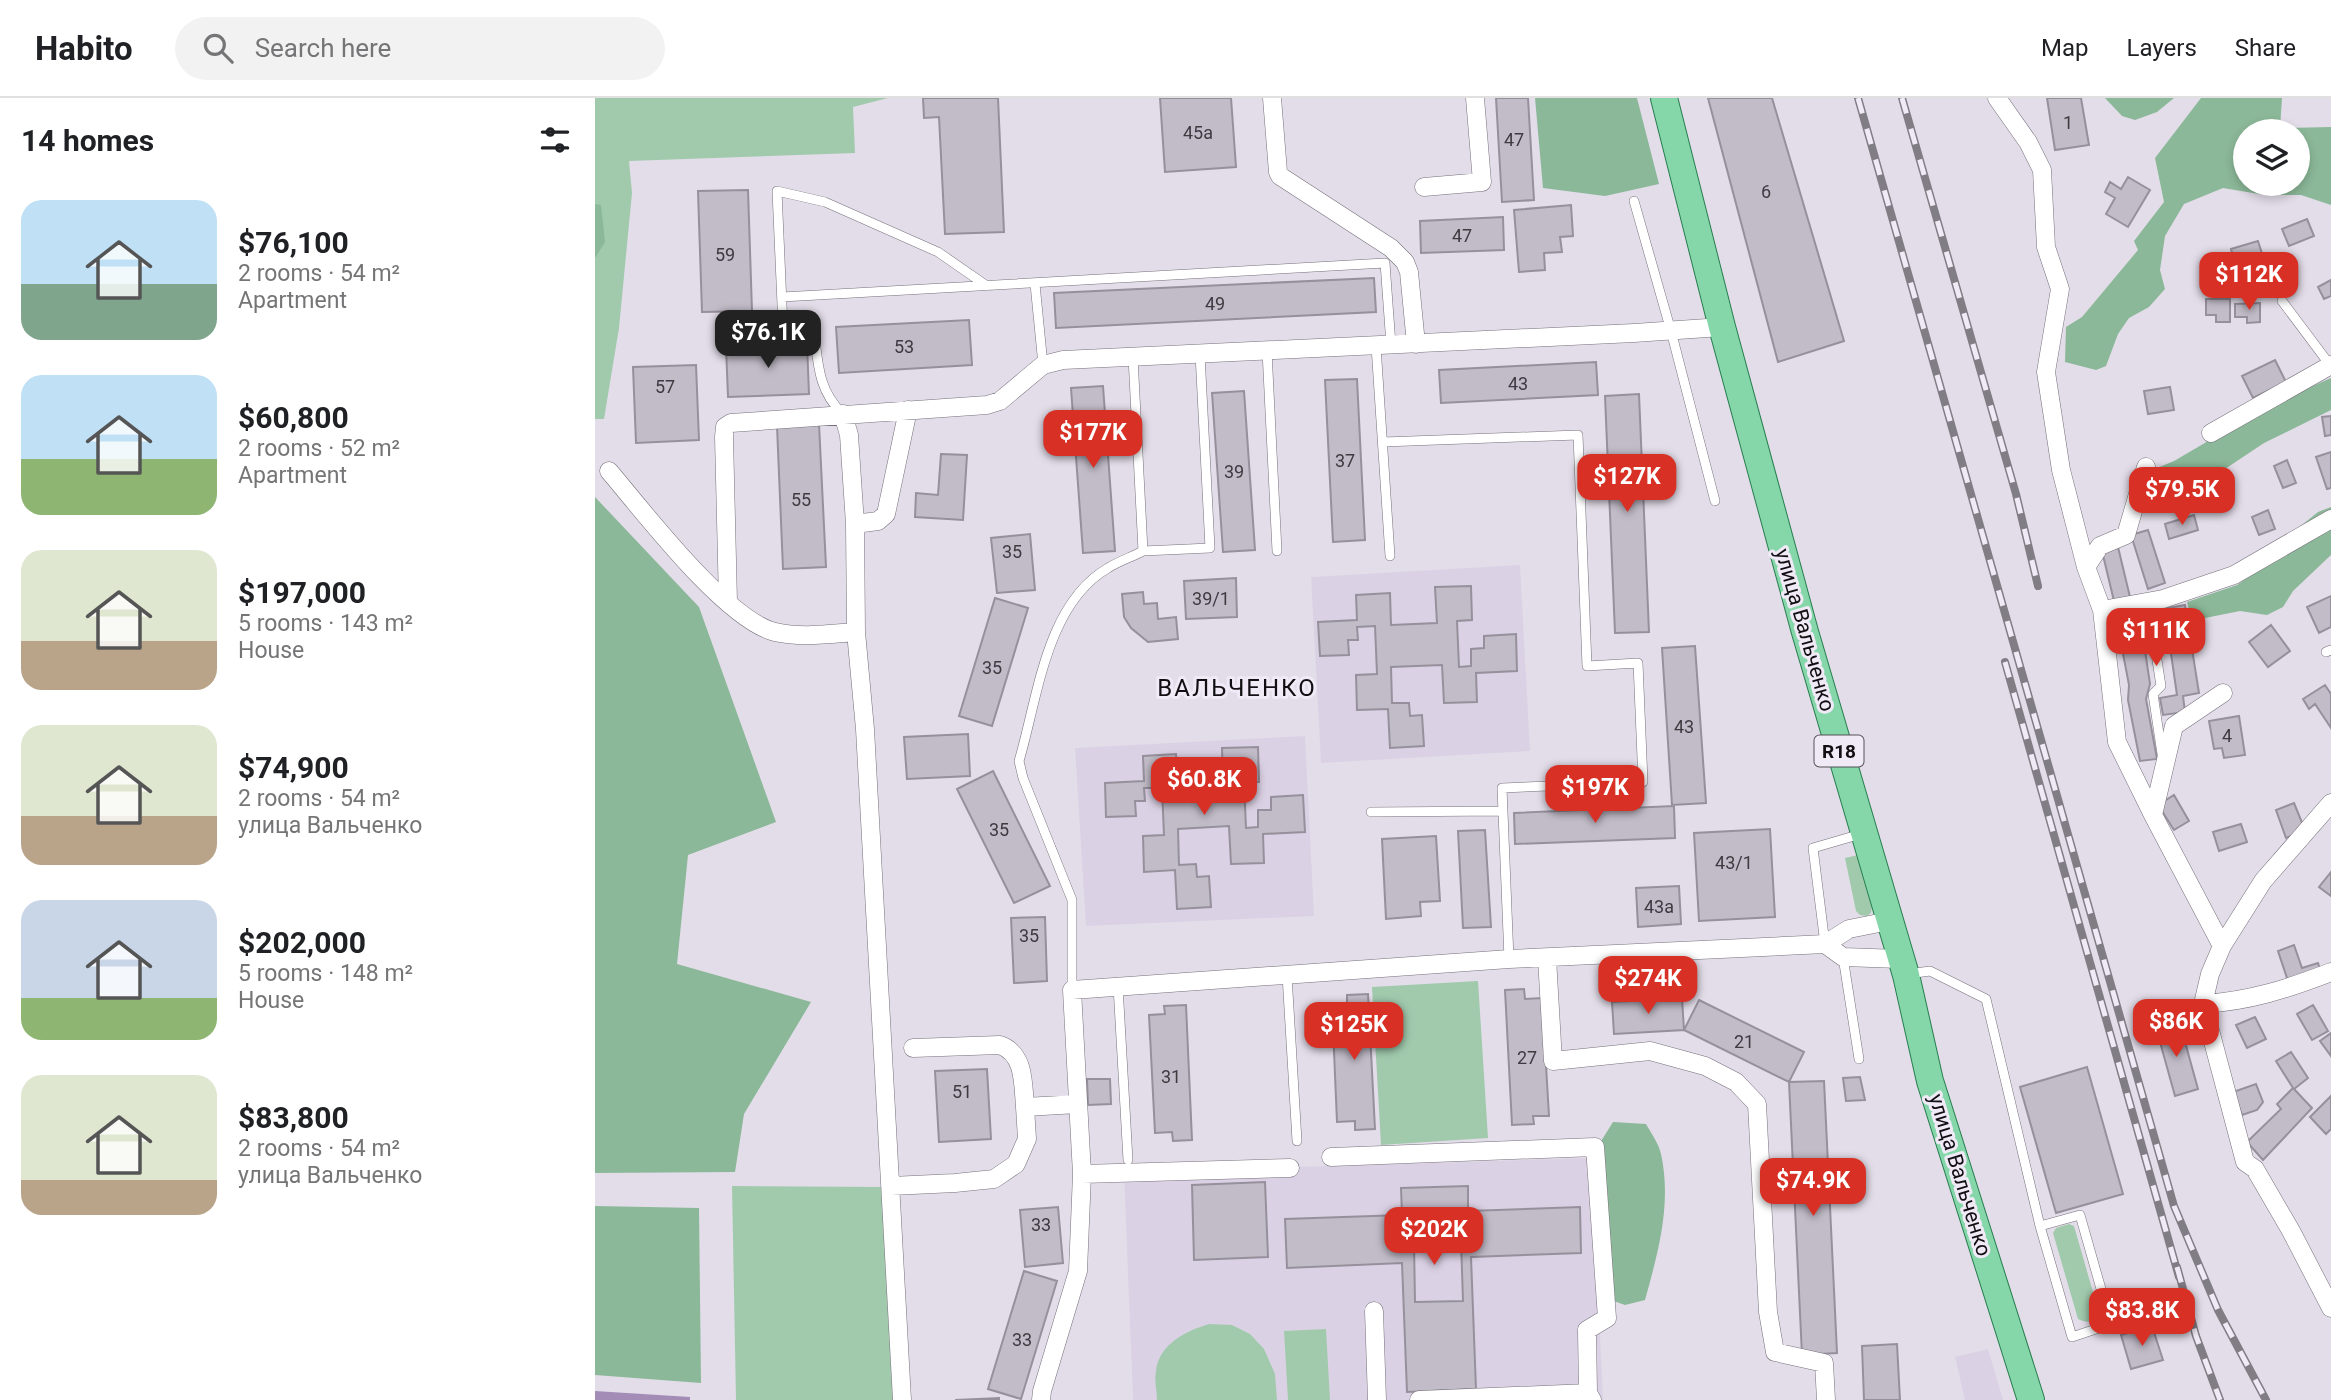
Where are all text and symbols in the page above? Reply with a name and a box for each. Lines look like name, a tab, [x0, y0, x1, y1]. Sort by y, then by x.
search box	[175, 17, 665, 80]
text: Habito	[35, 29, 133, 68]
icon: search	[199, 29, 237, 67]
text: Search here	[255, 33, 391, 63]
text: Map	[2041, 34, 2089, 62]
text: Layers	[2127, 34, 2197, 62]
text: Share	[2235, 34, 2296, 62]
house number: 1	[2063, 112, 2073, 133]
map controls	[2233, 119, 2310, 196]
button: layers	[2233, 119, 2310, 196]
icon: filters	[536, 121, 574, 159]
house number: 45а	[1183, 122, 1213, 143]
text: 14 homes	[21, 123, 154, 158]
house number: 47	[1504, 129, 1524, 150]
house number: 6	[1761, 181, 1771, 202]
text: $76,100	[238, 225, 349, 260]
house number: 47	[1452, 225, 1472, 246]
icon: home	[77, 228, 161, 312]
house number: 59	[715, 244, 735, 265]
pin: $112K	[2200, 252, 2298, 312]
text: 2 rooms · 54 m²	[238, 260, 400, 287]
text: $112K	[2215, 261, 2283, 288]
text: Apartment	[238, 287, 347, 314]
house number: 49	[1205, 293, 1225, 314]
pin: $76.1K	[711, 310, 825, 370]
text: $76.1K	[731, 319, 805, 346]
house number: 53	[894, 336, 914, 357]
house number: 43	[1508, 373, 1528, 394]
house number: 57	[655, 376, 675, 397]
text: $60,800	[238, 400, 349, 435]
icon: home	[77, 403, 161, 487]
pin: $177K	[1044, 410, 1142, 470]
text: $177K	[1059, 419, 1127, 446]
text: 2 rooms · 52 m²	[238, 435, 400, 462]
house number: 37	[1335, 450, 1355, 471]
pin: $127K	[1578, 454, 1676, 514]
house number: 39	[1224, 461, 1244, 482]
text: Apartment	[238, 462, 347, 489]
text: $127K	[1593, 463, 1661, 490]
pin: $79.5K	[2125, 468, 2239, 527]
text: $79.5K	[2145, 476, 2219, 503]
house number: 55	[791, 489, 811, 510]
house number: 35	[1002, 541, 1022, 562]
street label: улица Вальченко	[1770, 546, 1840, 714]
text: $197,000	[238, 575, 366, 610]
icon: home	[77, 578, 161, 662]
house number: 39/1	[1192, 588, 1230, 609]
pin: $111K	[2107, 608, 2205, 668]
text: 5 rooms · 143 m²	[238, 610, 413, 637]
text: $111K	[2122, 617, 2190, 644]
text: House	[238, 637, 304, 664]
house number: 35	[982, 657, 1002, 678]
district label: ВАЛЬЧЕНКО	[1157, 674, 1317, 702]
house number: 43	[1674, 716, 1694, 737]
house number: 4	[2222, 725, 2232, 746]
road number: R18	[1815, 736, 1863, 766]
text: $74,900	[238, 750, 349, 785]
icon: home	[77, 753, 161, 837]
pin: $60.8K	[1147, 758, 1261, 817]
text: $60.8K	[1167, 766, 1241, 793]
pin: $197K	[1546, 766, 1644, 825]
text: $197K	[1561, 774, 1629, 801]
text: 2 rooms · 54 m²	[238, 785, 400, 812]
text: улица Вальченко	[238, 812, 422, 839]
house number: 35	[989, 819, 1009, 840]
house number: 43/1	[1715, 852, 1753, 873]
house number: 43а	[1644, 896, 1674, 917]
text: $202,000	[238, 925, 366, 960]
house number: 35	[1019, 925, 1039, 946]
icon: home	[77, 928, 161, 1012]
pin: $274K	[1599, 956, 1697, 1016]
text: 5 rooms · 148 m²	[238, 960, 413, 987]
text: $274K	[1614, 965, 1682, 992]
text: House	[238, 987, 304, 1014]
pin: $86K	[2135, 1000, 2217, 1059]
pin: $125K	[1305, 1002, 1403, 1062]
text: $86K	[2149, 1008, 2203, 1035]
text: $125K	[1320, 1011, 1388, 1038]
house number: 21	[1734, 1031, 1754, 1052]
house number: 27	[1517, 1047, 1537, 1068]
house number: 31	[1161, 1066, 1181, 1087]
house number: 51	[952, 1081, 972, 1102]
street label: улица Вальченко	[1924, 1091, 1996, 1259]
text: $83,800	[238, 1100, 349, 1135]
icon: home	[77, 1103, 161, 1187]
text: 2 rooms · 54 m²	[238, 1135, 400, 1162]
pin: $74.9K	[1756, 1158, 1870, 1218]
text: улица Вальченко	[238, 1162, 422, 1189]
text: $74.9K	[1776, 1167, 1850, 1194]
pin: $202K	[1385, 1208, 1483, 1267]
house number: 33	[1031, 1214, 1051, 1235]
text: $202K	[1400, 1216, 1468, 1243]
pin: $83.8K	[2085, 1288, 2199, 1348]
text: $83.8K	[2105, 1297, 2179, 1324]
house number: 33	[1012, 1329, 1032, 1350]

